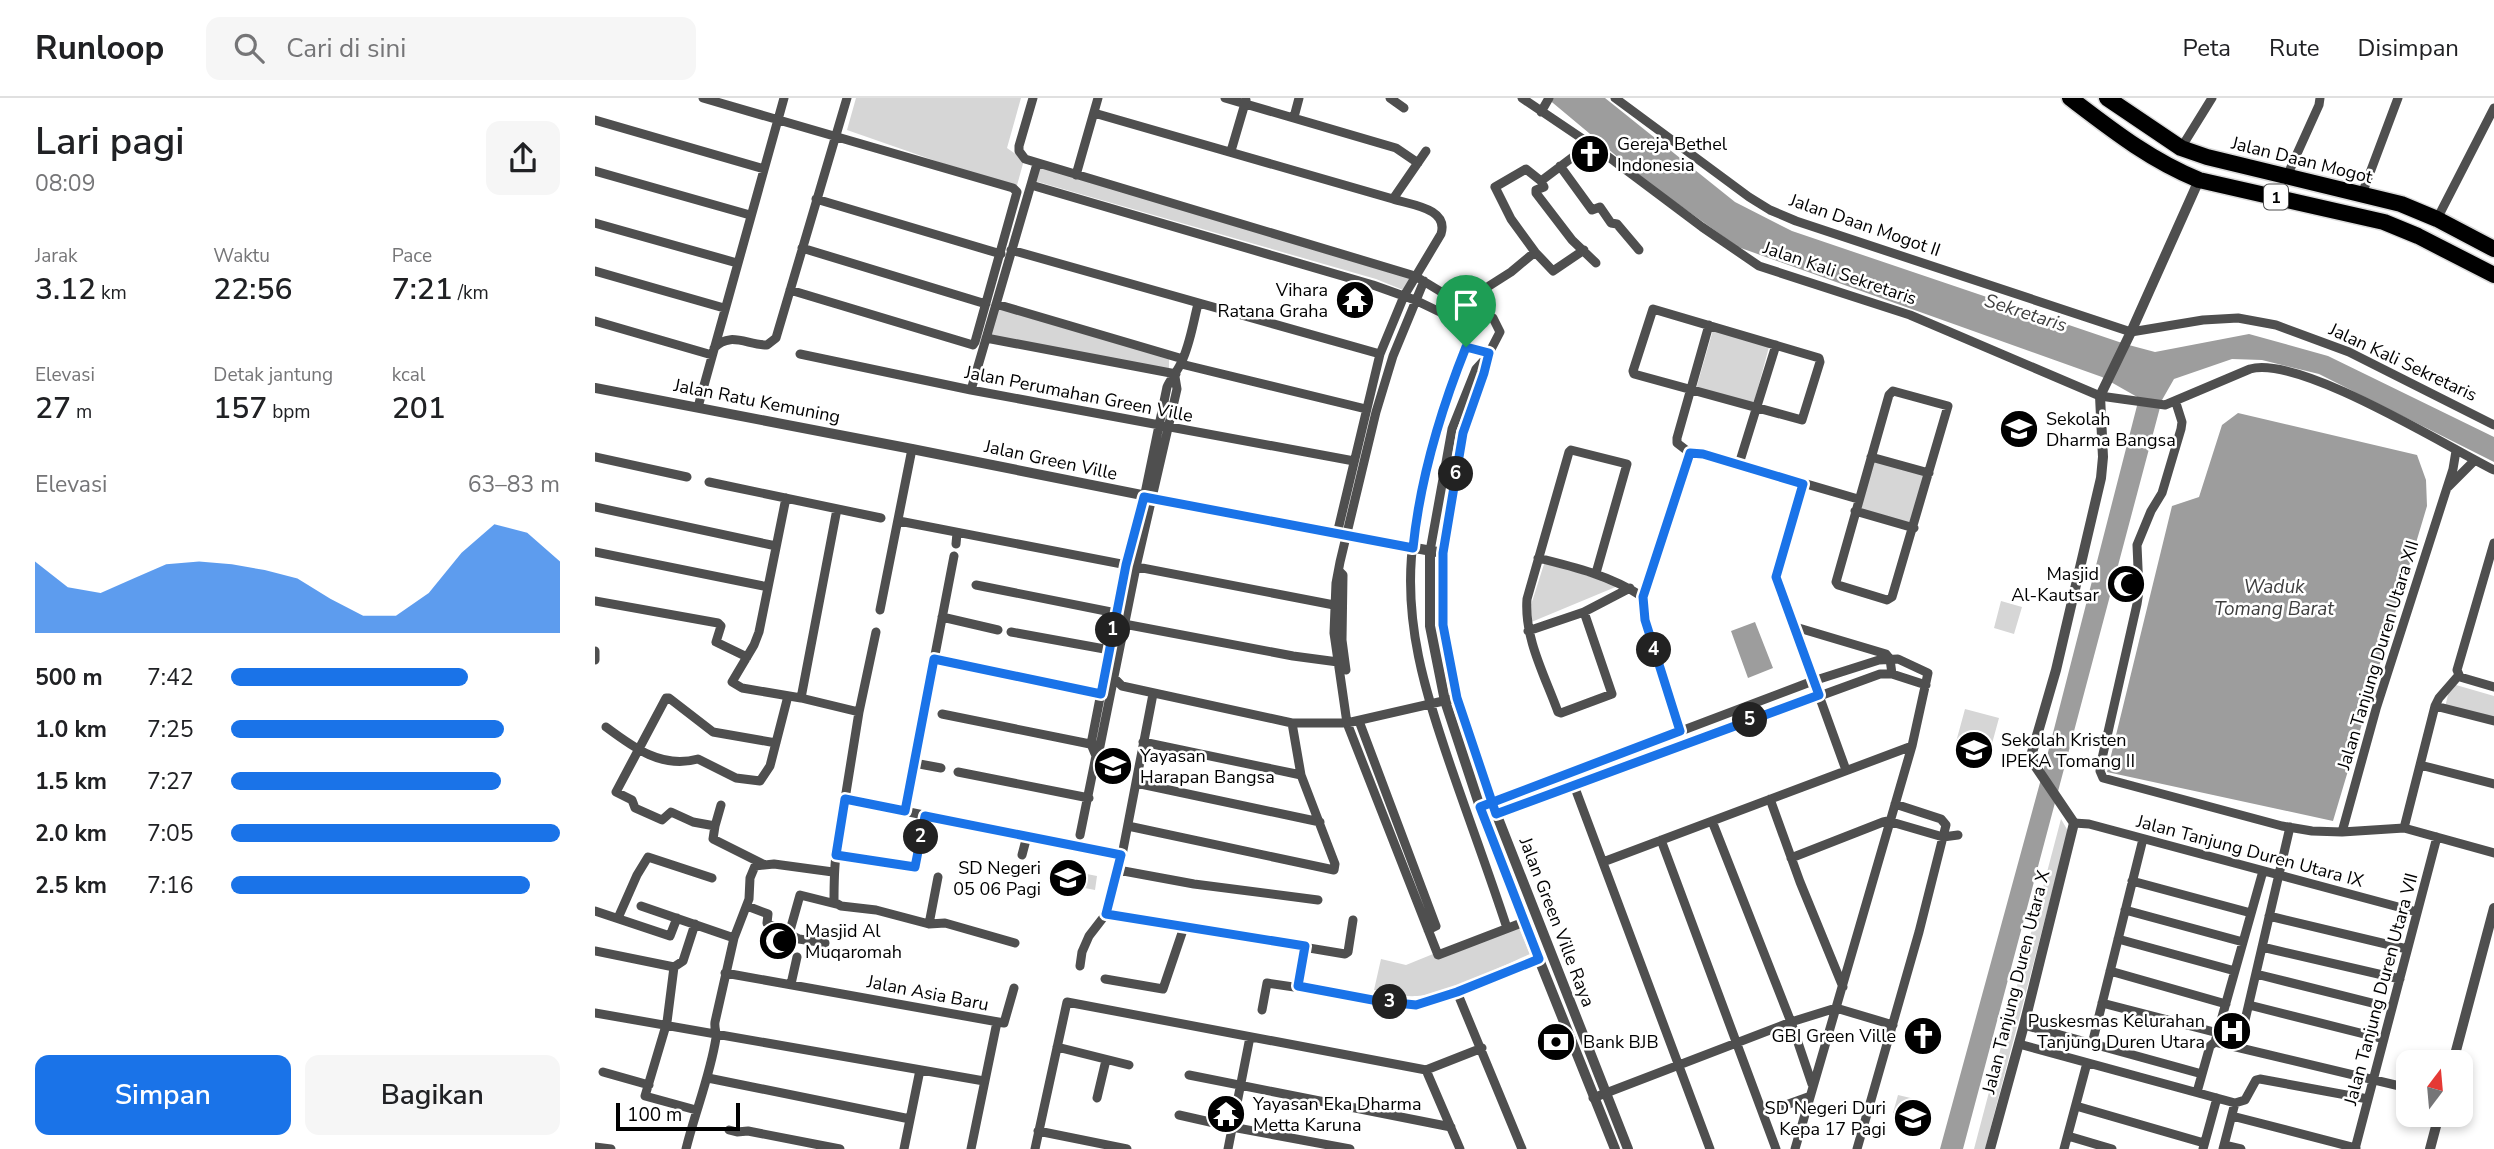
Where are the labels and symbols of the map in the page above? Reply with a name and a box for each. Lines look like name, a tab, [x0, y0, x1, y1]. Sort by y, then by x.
street label: Jalan Daan Mogot	[2228, 131, 2376, 189]
place label: Gereja Bethel Indonesia	[1617, 132, 1728, 177]
church icon: Gereja Bethel Indonesia	[1569, 133, 1611, 175]
road number: 1	[2264, 184, 2288, 209]
street label: Jalan Daan Mogot II	[1785, 188, 1944, 262]
street label: Jalan Kali Sekretaris	[1759, 235, 1920, 311]
pin	[1436, 275, 1496, 347]
place label: Vihara Ratana Graha	[1217, 278, 1328, 323]
temple icon: Vihara Ratana Graha	[1334, 279, 1376, 321]
water label: Sekretaris	[1981, 287, 2070, 338]
street label: Jalan Kali Sekretaris	[2324, 317, 2481, 407]
street label: Jalan Perumahan Green Ville	[962, 360, 1195, 428]
street label: Jalan Ratu Kemuning	[671, 373, 842, 429]
place label: Sekolah Dharma Bangsa	[2046, 407, 2176, 452]
school or university icon: Sekolah Dharma Bangsa	[1998, 408, 2040, 450]
street label: Jalan Green Ville	[981, 434, 1120, 486]
pin: 6	[1439, 456, 1473, 492]
street label: Jalan Tanjung Duren Utara XII	[2331, 537, 2424, 774]
place label: Masjid Al-Kautsar	[2011, 562, 2100, 607]
mosque icon: Masjid Al-Kautsar	[2105, 563, 2147, 605]
water label: Waduk Tomang Barat	[2214, 574, 2335, 622]
pin: 1	[1095, 612, 1131, 648]
pin: 4	[1637, 632, 1671, 668]
pin: 5	[1733, 702, 1767, 738]
place label: Sekolah Kristen IPEKA Tomang II	[2001, 728, 2135, 773]
school or university icon: Sekolah Kristen IPEKA Tomang II	[1953, 729, 1995, 771]
place label: Yayasan Harapan Bangsa	[1139, 744, 1275, 789]
school or university icon: Yayasan Harapan Bangsa	[1092, 745, 1134, 787]
street label: Jalan Tanjung Duren Utara IX	[2133, 809, 2366, 893]
pin: 2	[903, 820, 939, 854]
street label: Jalan Green Ville Raya	[1513, 833, 1600, 1010]
place label: SD Negeri 05 06 Pagi	[953, 856, 1041, 901]
school or university icon: SD Negeri 05 06 Pagi	[1047, 857, 1089, 899]
street label: Jalan Tanjung Duren Utara X	[1976, 868, 2055, 1097]
street label: Jalan Tanjung Duren Utara VII	[2338, 870, 2424, 1109]
place label: Masjid Al Muqaromah	[805, 919, 902, 964]
mosque icon: Masjid Al Muqaromah	[757, 920, 799, 962]
street label: Jalan Asia Baru	[864, 969, 991, 1017]
pin: 3	[1373, 984, 1407, 1020]
place label: Puskesmas Kelurahan Tanjung Duren Utara	[2028, 1009, 2205, 1054]
hospital icon: Puskesmas Kelurahan Tanjung Duren Utara	[2211, 1010, 2253, 1052]
church icon: GBI Green Ville	[1902, 1015, 1944, 1057]
bank icon: Bank BJB	[1535, 1021, 1577, 1063]
place label: GBI Green Ville	[1771, 1024, 1896, 1048]
place label: Bank BJB	[1583, 1030, 1659, 1054]
north arrow	[2396, 1050, 2473, 1127]
place label: Yayasan Eka Dharma Metta Karuna	[1252, 1092, 1422, 1137]
temple icon: Yayasan Eka Dharma Metta Karuna	[1205, 1093, 1247, 1135]
place label: SD Negeri Duri Kepa 17 Pagi	[1765, 1096, 1886, 1141]
school or university icon: SD Negeri Duri Kepa 17 Pagi	[1892, 1097, 1934, 1139]
scale bar	[616, 1100, 740, 1132]

